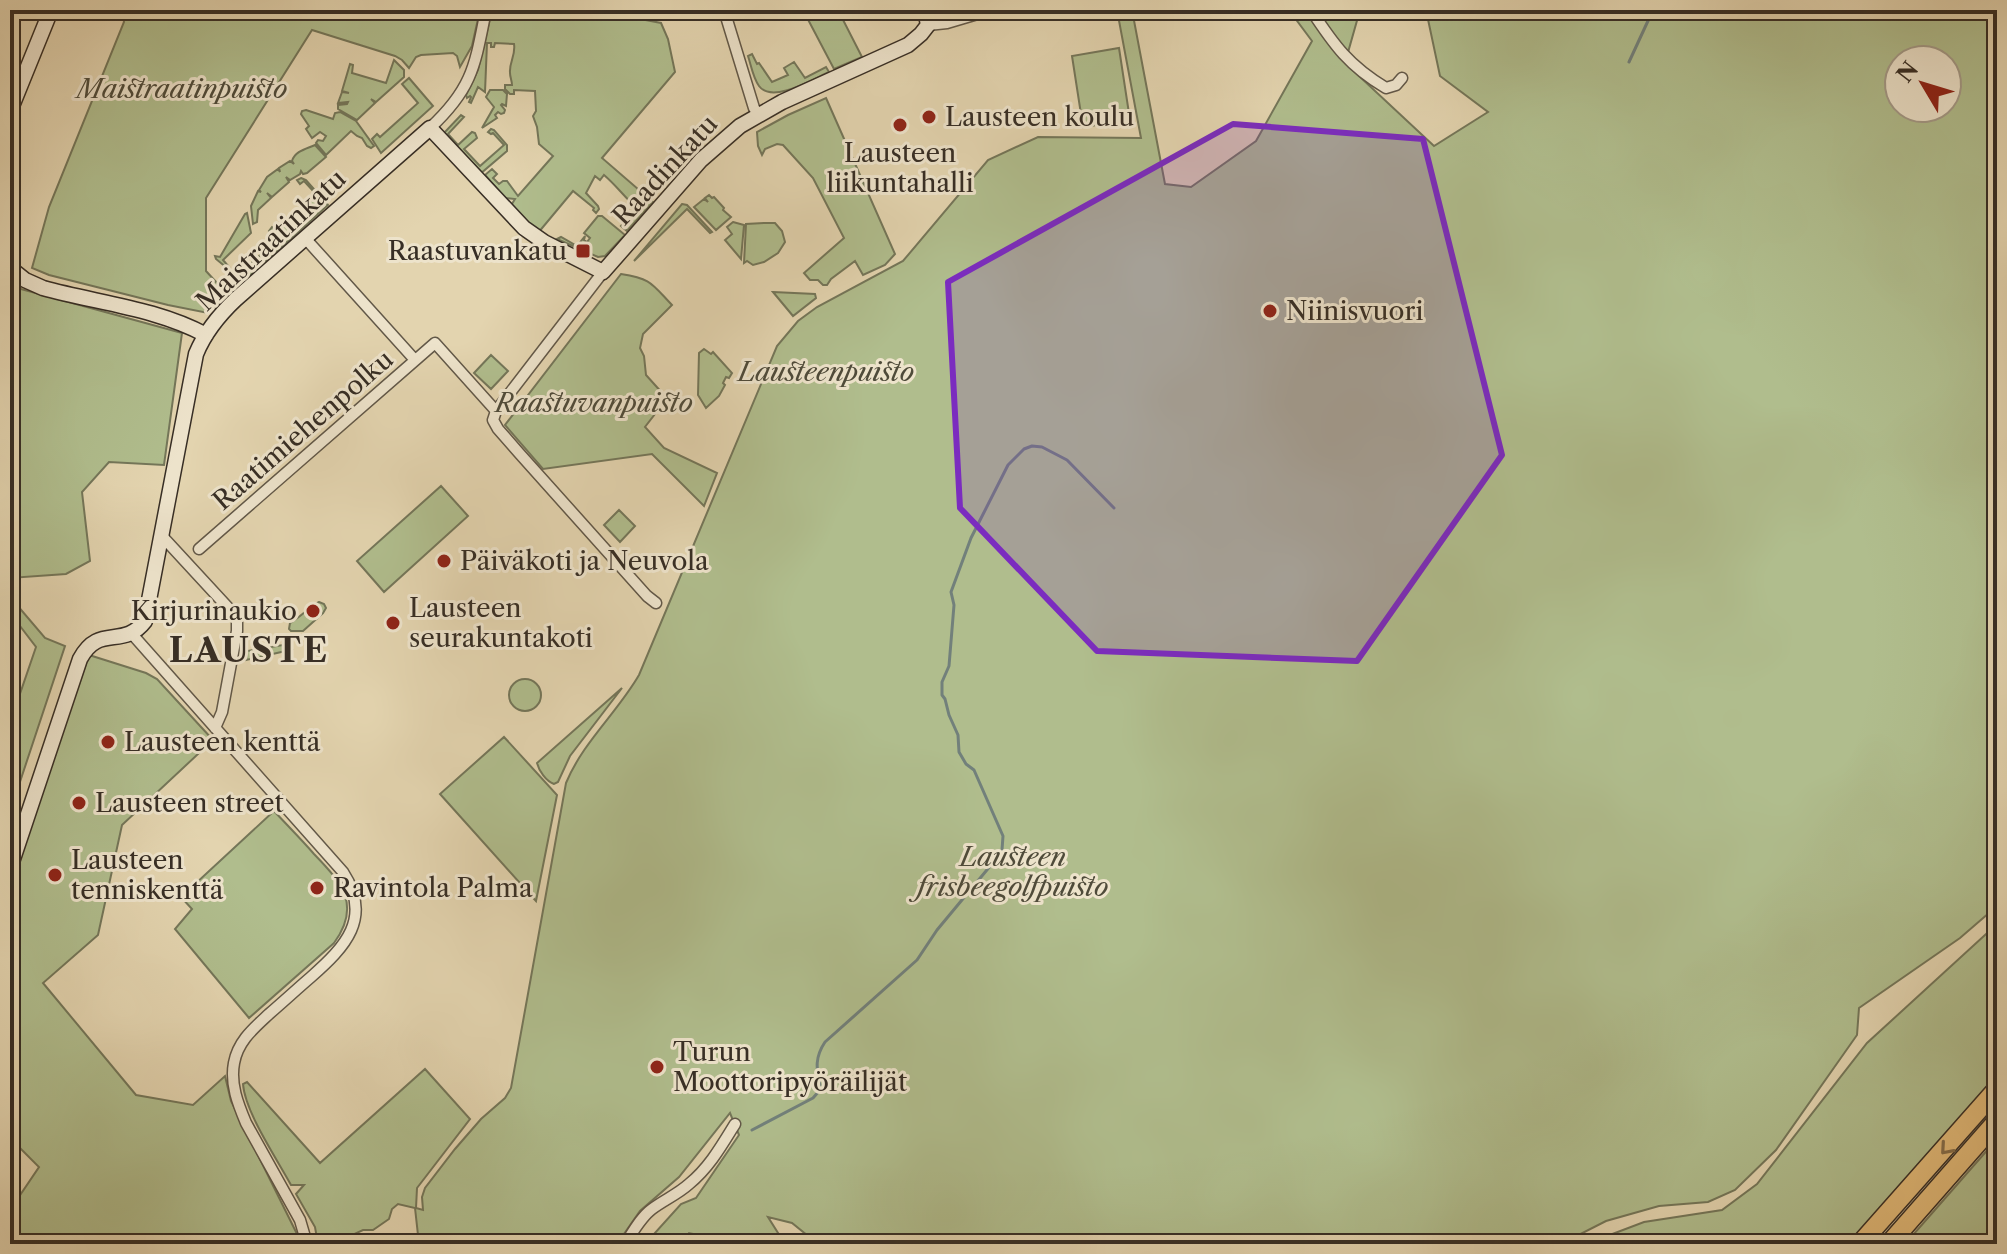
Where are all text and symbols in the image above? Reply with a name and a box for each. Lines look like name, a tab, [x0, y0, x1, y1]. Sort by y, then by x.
north arrow	[1883, 44, 1963, 124]
text: N	[1891, 56, 1924, 88]
park label: Maistraatinpuisto	[74, 73, 287, 105]
place label: Lausteen koulu	[945, 101, 1134, 133]
street label: Raadinkatu	[606, 108, 724, 232]
marker: Lausteen koulu	[920, 108, 938, 126]
marker: Lausteen liikuntahalli	[891, 116, 909, 134]
place label: Lausteen liikuntahalli	[826, 137, 974, 199]
street label: Maistraatinkatu	[189, 162, 353, 318]
place label: Raastuvankatu	[388, 235, 567, 267]
marker: Raastuvankatu	[574, 242, 592, 260]
place label: Niinisvuori	[1286, 295, 1423, 327]
marker: Niinisvuori	[1261, 302, 1279, 320]
street label: Raatimiehenpolku	[206, 343, 400, 517]
park label: Lausteenpuisto	[736, 356, 914, 388]
park label: Raastuvanpuisto	[493, 387, 693, 419]
place label: Päiväkoti ja Neuvola	[460, 545, 709, 577]
marker: Päiväkoti ja Neuvola	[435, 552, 453, 570]
place label: Lausteen seurakuntakoti	[409, 592, 593, 654]
place label: Kirjurinaukio	[131, 595, 297, 627]
marker: Kirjurinaukio	[304, 602, 322, 620]
marker: Lausteen seurakuntakoti	[384, 614, 402, 632]
district label: LAUSTE	[169, 629, 329, 671]
place label: Lausteen kenttä	[124, 726, 321, 758]
marker: Lausteen kenttä	[99, 733, 117, 751]
place label: Lausteen street	[95, 787, 285, 819]
marker: Lausteen street	[70, 794, 88, 812]
park label: Lausteen frisbeegolfpuisto	[909, 841, 1108, 903]
place label: Lausteen tenniskenttä	[71, 844, 224, 906]
marker: Lausteen tenniskenttä	[46, 866, 64, 884]
place label: Ravintola Palma	[333, 872, 533, 904]
marker: Ravintola Palma	[308, 879, 326, 897]
place label: Turun Moottoripyöräilijät	[673, 1036, 908, 1098]
marker: Turun Moottoripyöräilijät	[648, 1058, 666, 1076]
one-way arrow	[1941, 1139, 1956, 1154]

